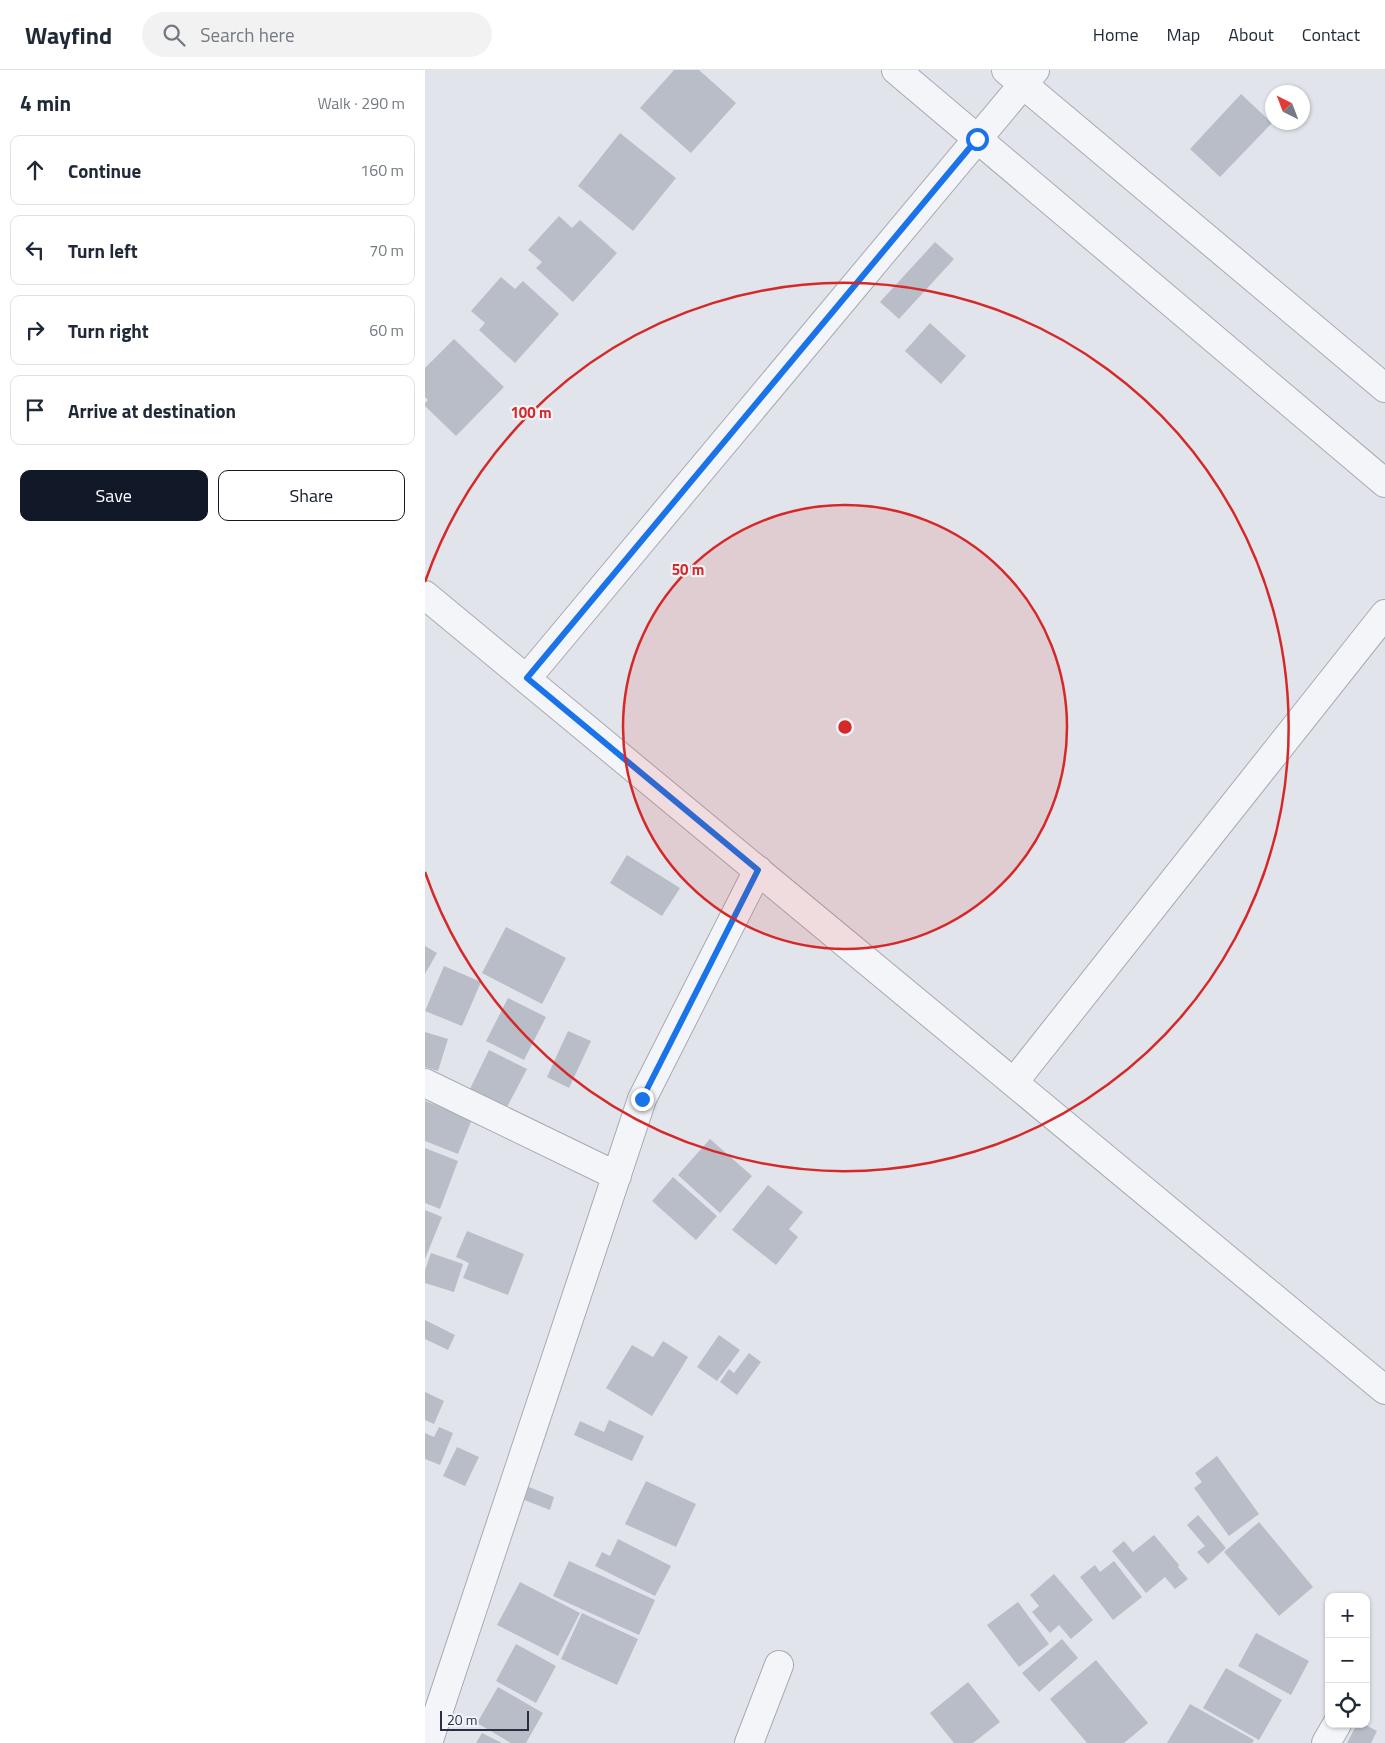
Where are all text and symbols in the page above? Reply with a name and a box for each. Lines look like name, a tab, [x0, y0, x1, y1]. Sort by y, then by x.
search box	[142, 12, 492, 57]
text: Wayfind	[25, 17, 112, 53]
text: Search here	[200, 20, 295, 49]
icon: search	[160, 21, 188, 49]
text: Home	[1093, 21, 1139, 48]
text: Map	[1167, 21, 1200, 48]
text: About	[1228, 21, 1274, 48]
text: Contact	[1302, 21, 1360, 48]
north arrow	[1265, 85, 1310, 130]
text: 4 min	[20, 87, 71, 119]
text: Walk · 290 m	[317, 91, 405, 115]
route start	[966, 128, 989, 151]
icon: ahead	[21, 156, 49, 184]
text: Continue	[68, 156, 141, 185]
text: 160 m	[360, 158, 404, 182]
icon: left	[21, 236, 49, 264]
text: Turn left	[68, 236, 138, 265]
text: 70 m	[369, 238, 404, 262]
icon: right	[21, 316, 49, 344]
text: Turn right	[68, 316, 149, 345]
text: 60 m	[369, 318, 404, 342]
icon: arrive	[21, 396, 49, 424]
text: Arrive at destination	[68, 396, 236, 425]
text: 100 m	[510, 401, 552, 424]
button: Save	[20, 470, 208, 521]
button: Share	[218, 470, 405, 521]
text: 50 m	[672, 558, 704, 581]
centre of rings	[836, 718, 854, 736]
route end	[631, 1088, 654, 1111]
map controls	[1325, 1593, 1370, 1728]
button: +	[1325, 1593, 1370, 1638]
button: −	[1325, 1638, 1370, 1683]
button: locate	[1325, 1683, 1370, 1728]
scale bar	[440, 1708, 529, 1731]
text: 20 m	[447, 1709, 477, 1730]

